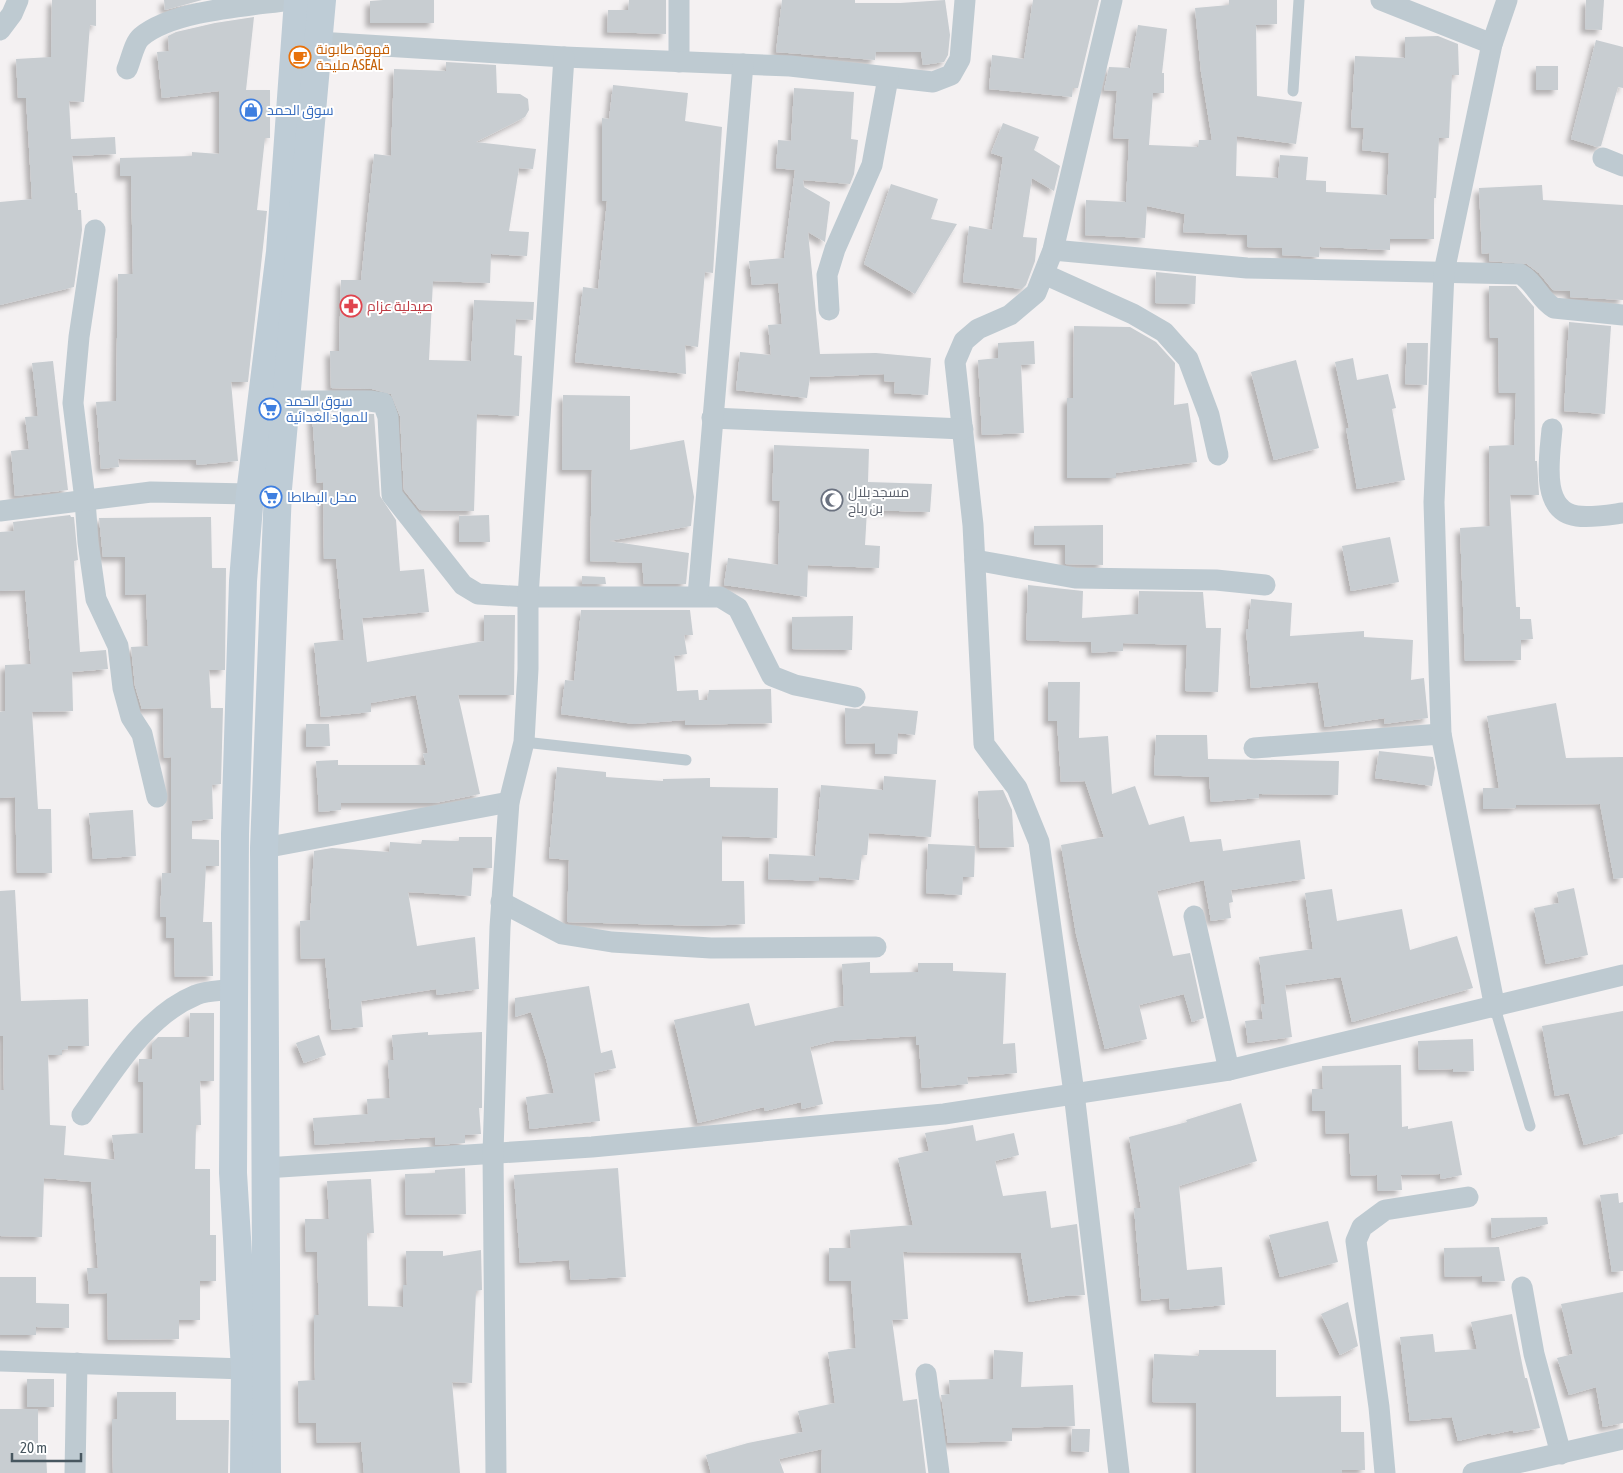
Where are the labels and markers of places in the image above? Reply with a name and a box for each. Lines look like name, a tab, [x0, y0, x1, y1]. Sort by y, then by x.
place label: قهوة طابونة مليحة ASEAL	[316, 41, 390, 73]
cafe icon: قهوة طابونة مليحة ASEAL	[288, 45, 312, 69]
shop icon: سوق الحمد	[239, 98, 263, 122]
place label: سوق الحمد	[267, 102, 334, 119]
pharmacy icon: صيدلية عزام	[339, 294, 363, 318]
place label: صيدلية عزام	[367, 298, 433, 316]
place label: سوق الحمد للمواد الغدائية	[286, 393, 368, 425]
supermarket icon: سوق الحمد للمواد الغدائية	[258, 397, 282, 421]
place label: مسجد بلال بن رباح	[848, 484, 909, 517]
supermarket icon: محل البطاطا	[259, 485, 283, 509]
mosque icon: مسجد بلال بن رباح	[820, 488, 844, 512]
place label: محل البطاطا	[287, 489, 357, 505]

